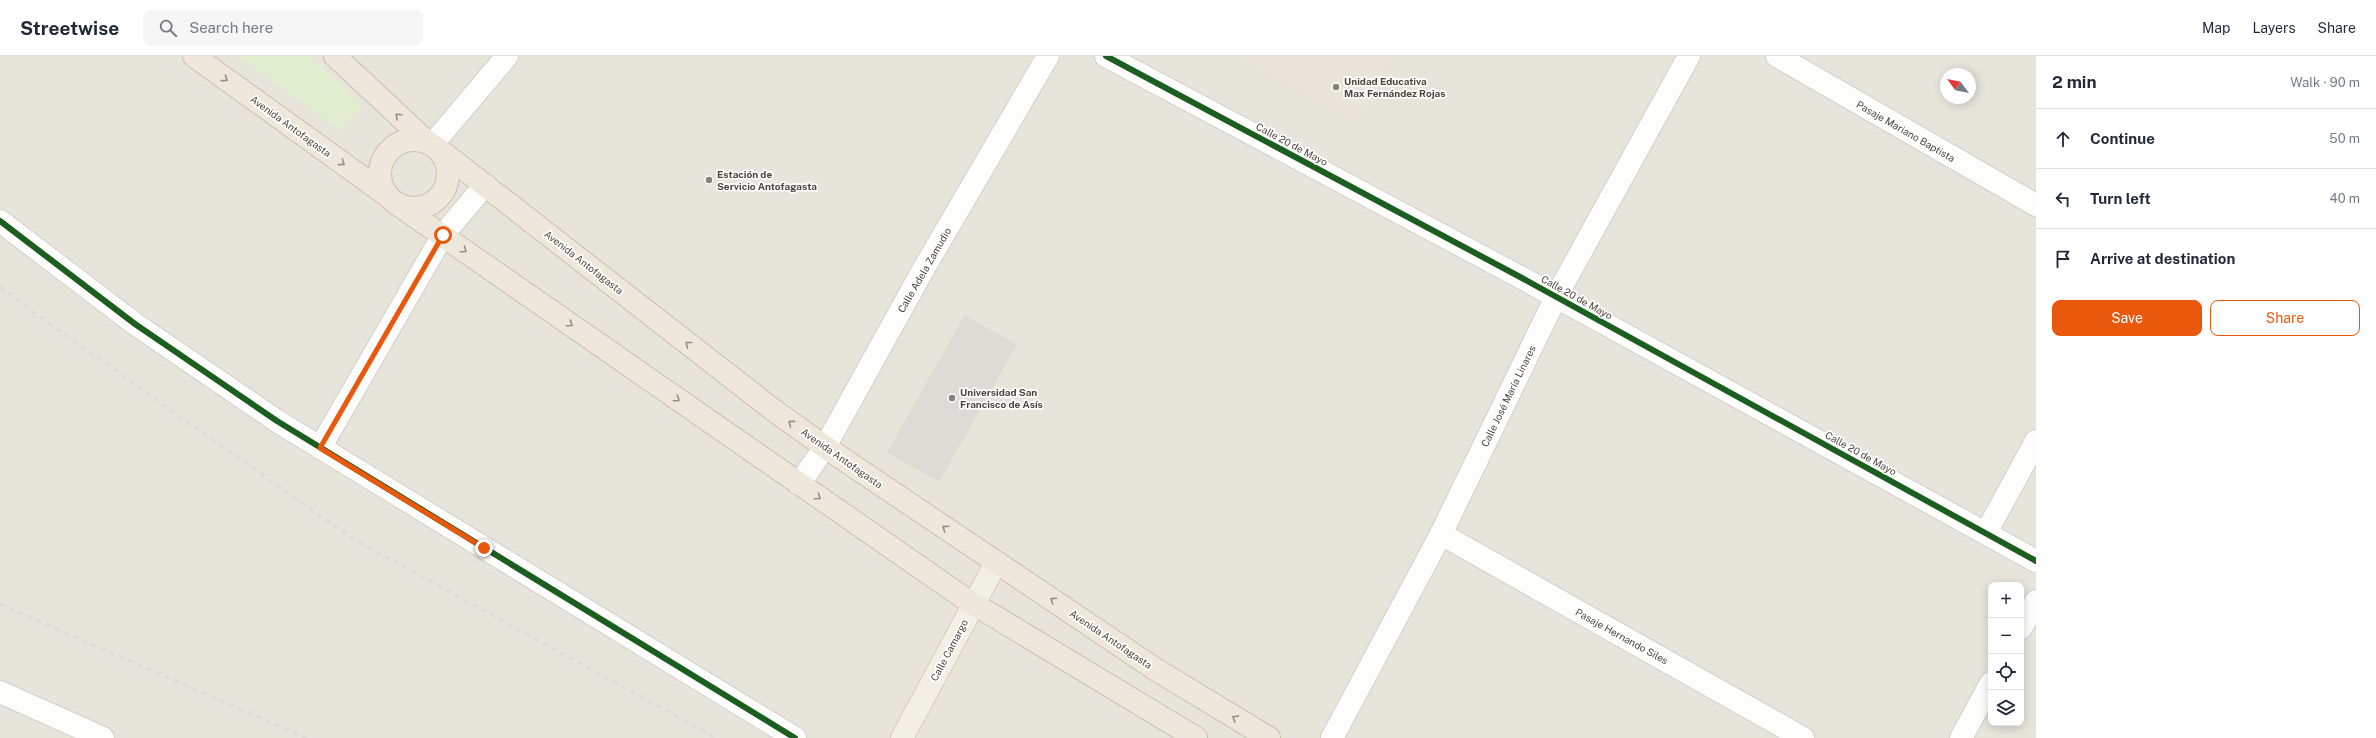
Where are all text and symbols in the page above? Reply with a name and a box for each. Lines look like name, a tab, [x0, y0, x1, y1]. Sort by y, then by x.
search box	[143, 10, 423, 46]
text: Streetwise	[20, 17, 119, 39]
icon: search	[157, 17, 179, 39]
text: Search here	[189, 19, 273, 36]
text: Map	[2202, 20, 2230, 36]
text: Layers	[2252, 20, 2296, 36]
text: Share	[2318, 20, 2356, 36]
north arrow	[1940, 68, 1976, 104]
text: 2 min	[2052, 72, 2097, 92]
one-way arrow	[221, 74, 228, 81]
place label: Unidad Educativa Max Fernández Rojas	[1344, 75, 1445, 99]
text: Walk · 90 m	[2290, 75, 2360, 90]
marker: Unidad Educativa Max Fernández Rojas	[1331, 82, 1341, 92]
street label: Avenida Antofagasta	[248, 93, 334, 159]
street label: Pasaje Mariano Baptista	[1855, 98, 1957, 164]
one-way arrow	[396, 113, 403, 120]
street label: Calle 20 de Mayo	[1254, 120, 1330, 168]
icon: ahead	[2052, 128, 2074, 150]
text: Continue	[2090, 130, 2155, 147]
text: 50 m	[2329, 131, 2360, 146]
one-way arrow	[338, 158, 345, 166]
place label: Estación de Servicio Antofagasta	[717, 168, 817, 192]
marker: Estación de Servicio Antofagasta	[704, 175, 714, 185]
icon: left	[2052, 188, 2074, 210]
text: Turn left	[2090, 190, 2151, 207]
text: 40 m	[2329, 191, 2360, 206]
street label: Calle Adela Zamudio	[895, 225, 953, 315]
route start	[434, 226, 452, 244]
street label: Avenida Antofagasta	[542, 228, 626, 296]
one-way arrow	[459, 245, 466, 252]
icon: arrive	[2052, 248, 2074, 270]
text: Arrive at destination	[2090, 250, 2235, 267]
street label: Calle 20 de Mayo	[1539, 272, 1615, 322]
button: Save	[2052, 300, 2202, 336]
button: Share	[2210, 300, 2360, 336]
one-way arrow	[566, 319, 573, 326]
one-way arrow	[686, 341, 693, 348]
street label: Calle José María Linares	[1478, 343, 1538, 449]
place label: Universidad San Francisco de Asís	[960, 386, 1043, 410]
marker: Universidad San Francisco de Asís	[947, 393, 957, 403]
one-way arrow	[673, 394, 680, 402]
one-way arrow	[789, 421, 796, 428]
street label: Avenida Antofagasta	[799, 425, 885, 491]
street label: Calle 20 de Mayo	[1823, 428, 1899, 478]
one-way arrow	[814, 492, 821, 500]
one-way arrow	[942, 525, 949, 533]
route end	[475, 539, 493, 557]
map controls	[1988, 582, 2024, 726]
button: +	[1988, 582, 2024, 618]
one-way arrow	[1050, 598, 1057, 605]
street label: Pasaje Hernando Siles	[1574, 606, 1670, 666]
street label: Avenida Antofagasta	[1068, 607, 1154, 671]
street label: Calle Camargo	[928, 617, 970, 683]
button: −	[1988, 618, 2024, 654]
button: locate	[1988, 654, 2024, 690]
button: layers	[1988, 690, 2024, 726]
one-way arrow	[1232, 715, 1239, 722]

